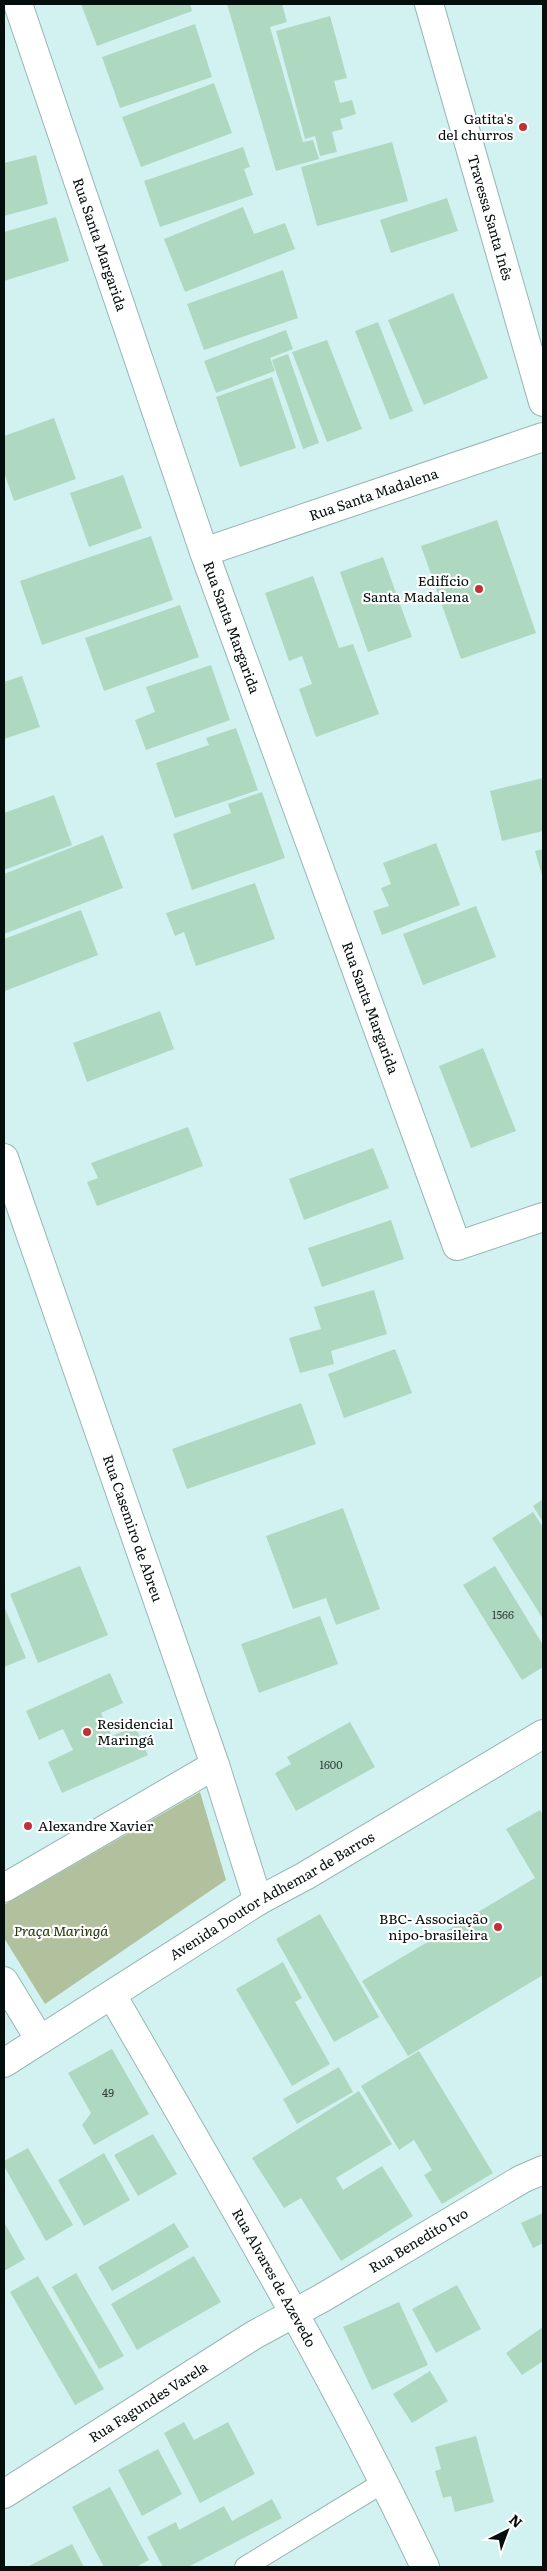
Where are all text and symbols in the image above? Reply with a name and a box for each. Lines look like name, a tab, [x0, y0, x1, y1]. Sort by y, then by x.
place label: Gatita's del churros	[438, 108, 513, 144]
marker: Gatita's del churros	[517, 121, 529, 133]
street label: Travessa Santa Inês	[464, 152, 519, 283]
street label: Rua Santa Margarida	[69, 175, 133, 314]
street label: Rua Santa Madalena	[306, 462, 441, 525]
street label: Rua Santa Margarida	[199, 558, 266, 696]
place label: Edifício Santa Madalena	[363, 570, 469, 606]
marker: Edifício Santa Madalena	[473, 583, 485, 595]
street label: Rua Santa Margarida	[338, 939, 405, 1077]
street label: Rua Casemiro de Abreu	[99, 1452, 169, 1604]
house number: 1566	[492, 1606, 514, 1622]
place label: Residencial Maringá	[97, 1713, 174, 1749]
marker: Residencial Maringá	[81, 1726, 93, 1738]
house number: 1600	[319, 1756, 343, 1772]
place label: Alexandre Xavier	[38, 1815, 154, 1835]
marker: Alexandre Xavier	[22, 1820, 34, 1832]
street label: Avenida Doutor Adhemar de Barros	[165, 1826, 378, 1964]
place label: BBC- Associação nipo-brasileira	[379, 1908, 488, 1944]
park label: Praça Maringá	[14, 1920, 108, 1940]
marker: BBC- Associação nipo-brasileira	[492, 1921, 504, 1933]
house number: 49	[102, 2084, 114, 2100]
street label: Rua Benedito Ivo	[365, 2202, 471, 2277]
street label: Rua Alvares de Azevedo	[228, 2204, 322, 2350]
street label: Rua Fagundes Varela	[84, 2356, 212, 2447]
north arrow	[482, 2506, 532, 2556]
text: N	[505, 2509, 528, 2532]

